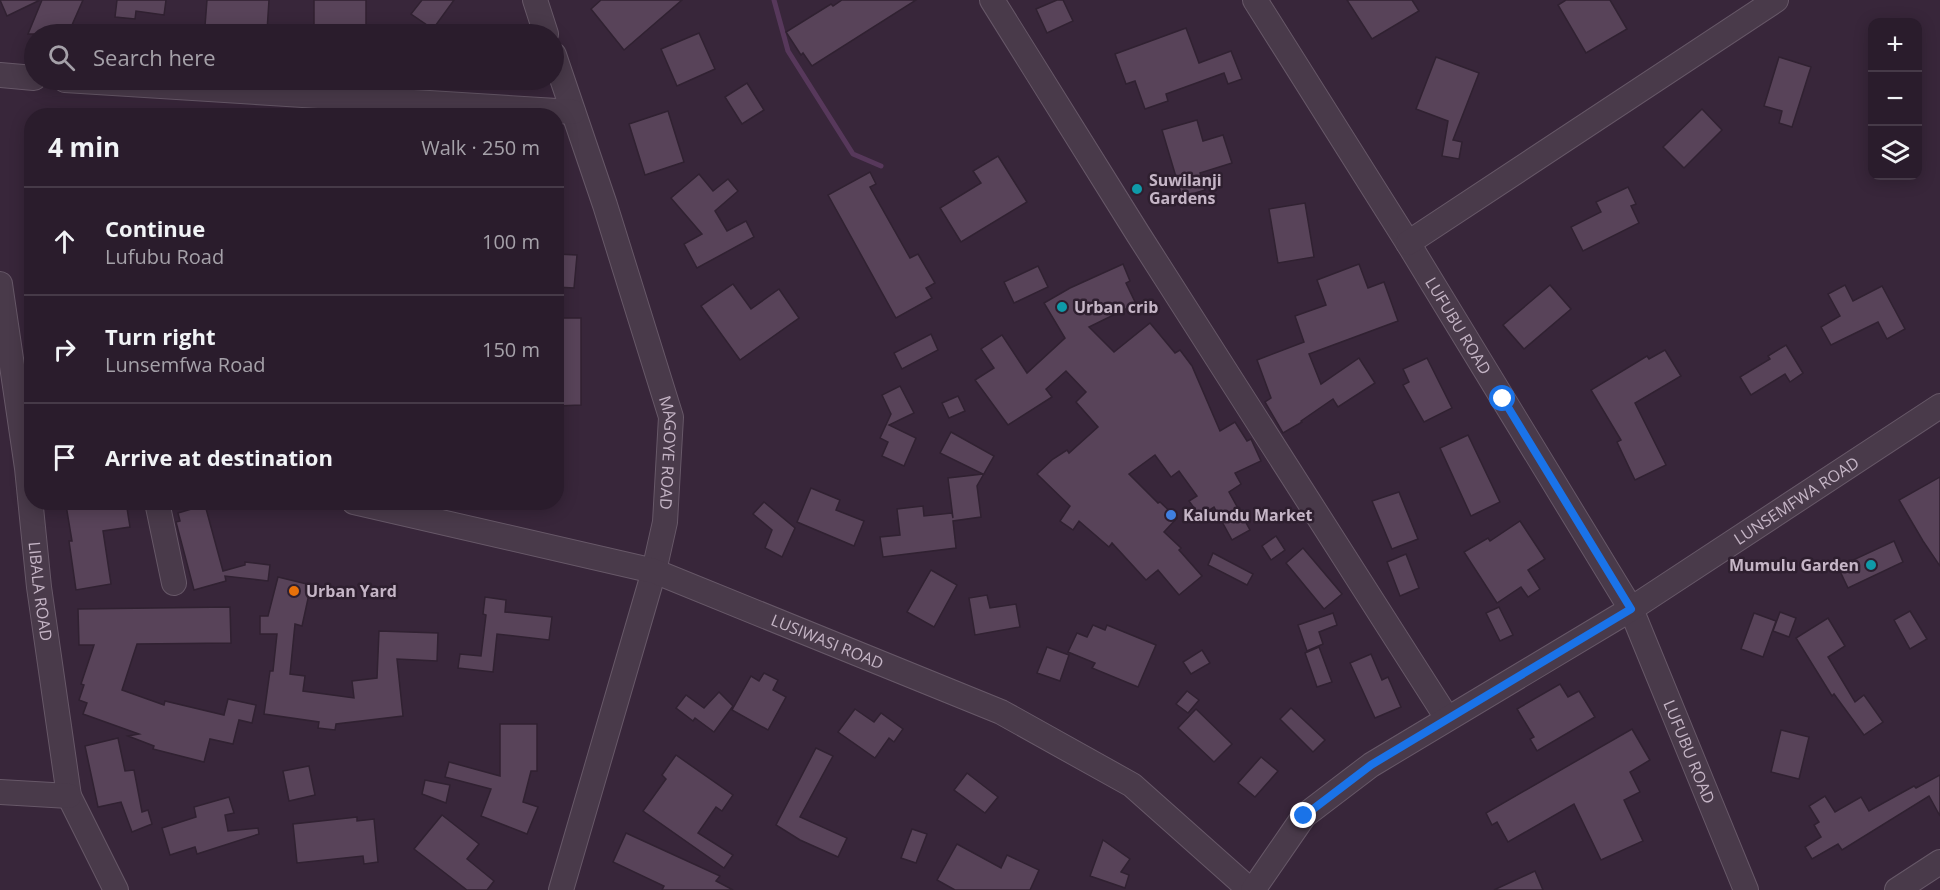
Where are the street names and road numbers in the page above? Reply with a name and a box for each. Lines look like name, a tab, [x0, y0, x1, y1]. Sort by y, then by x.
street label: LUFUBU ROAD	[1420, 273, 1496, 378]
street label: MAGOYE ROAD	[654, 393, 683, 510]
street label: LUNSEMFWA ROAD	[1729, 451, 1863, 550]
street label: LIBALA ROAD	[23, 541, 58, 642]
street label: LUSIWASI ROAD	[768, 609, 887, 674]
street label: LUFUBU ROAD	[1658, 697, 1720, 807]

